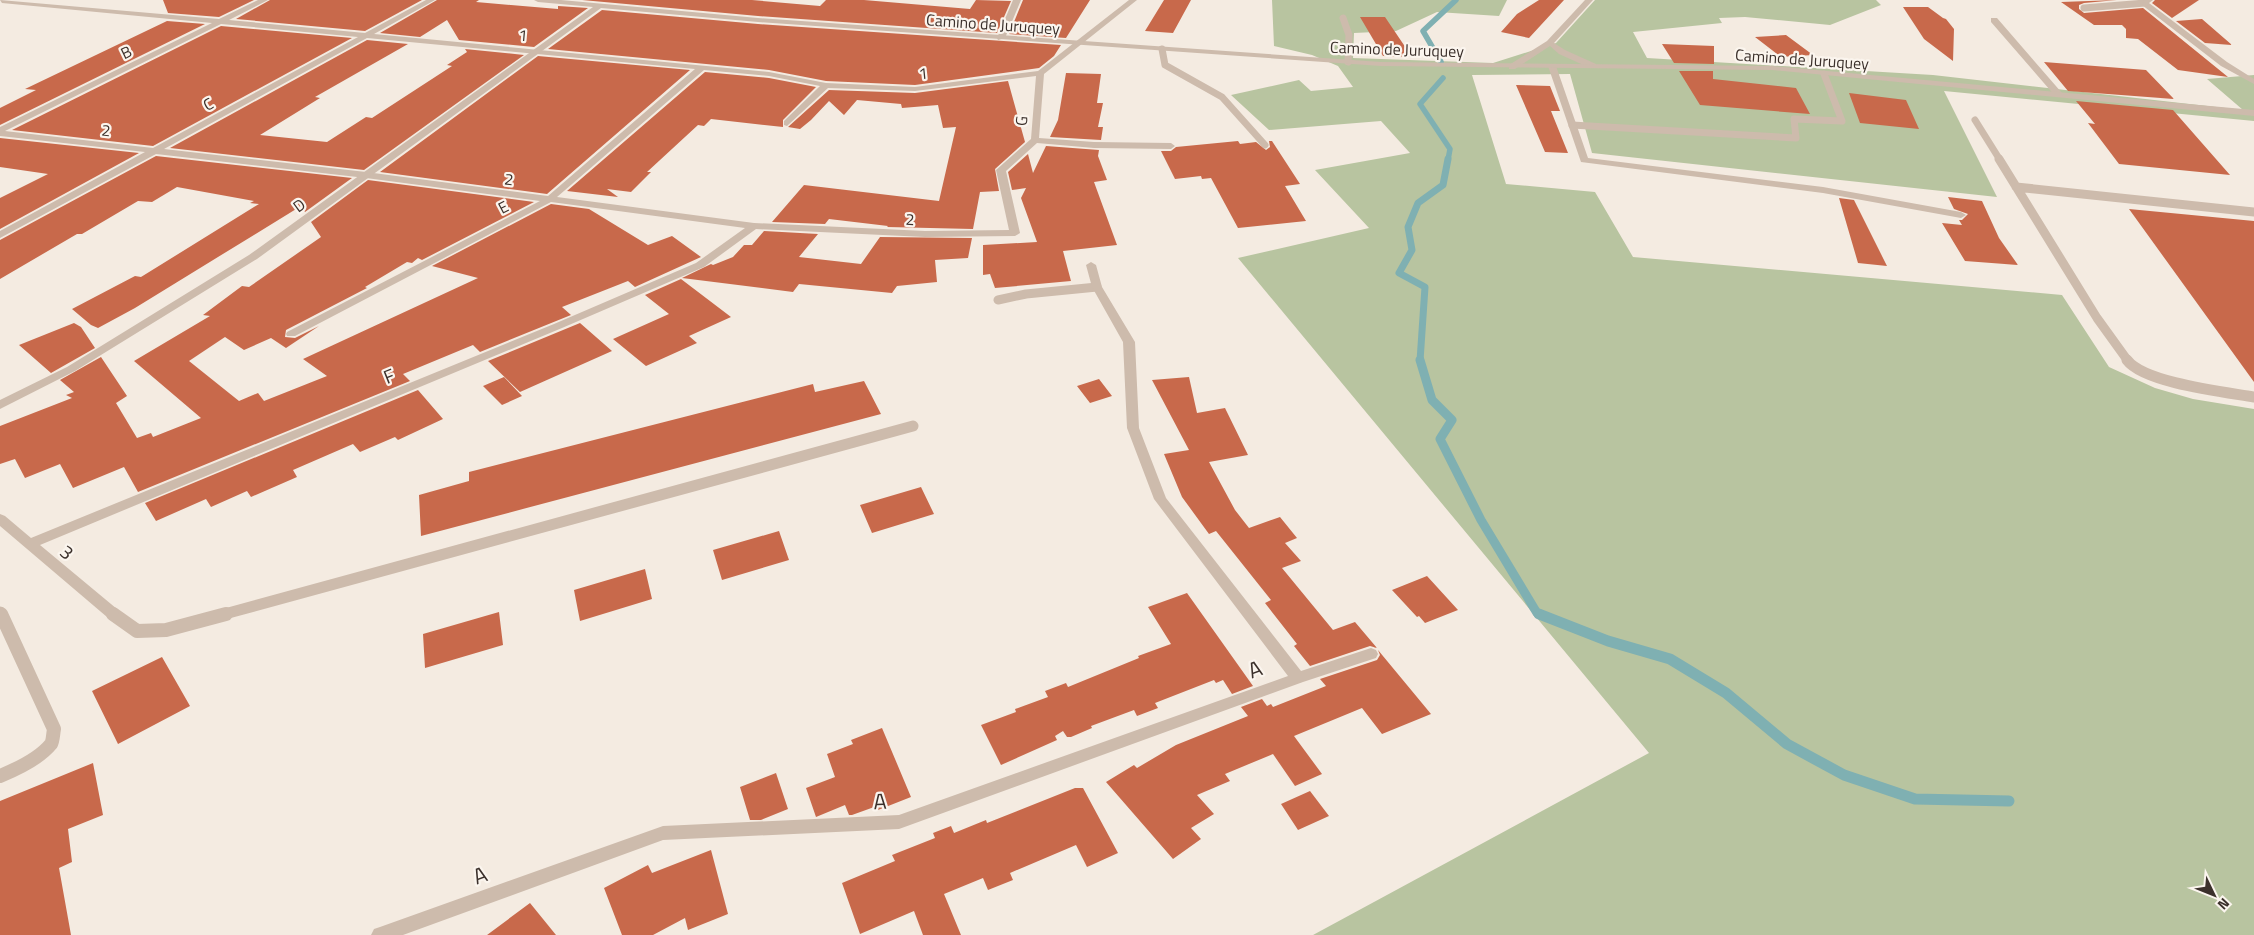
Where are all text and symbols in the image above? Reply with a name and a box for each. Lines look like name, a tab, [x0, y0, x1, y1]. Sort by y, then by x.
street label: Camino de Juruquey	[925, 7, 1061, 41]
street label: 1	[517, 23, 529, 47]
street label: Camino de Juruquey	[1330, 35, 1465, 63]
street label: B	[116, 39, 136, 65]
street label: Camino de Juruquey	[1734, 42, 1870, 76]
street label: 1	[917, 61, 929, 85]
street label: C	[199, 91, 218, 117]
street label: G	[1009, 115, 1033, 127]
street label: 2	[100, 118, 112, 142]
street label: 2	[503, 166, 515, 192]
street label: D	[288, 192, 310, 218]
street label: E	[493, 194, 513, 220]
street label: 2	[905, 207, 915, 231]
street label: F	[379, 360, 399, 391]
street label: 3	[54, 537, 81, 566]
street label: A	[1243, 651, 1267, 687]
street label: A	[873, 784, 887, 818]
street label: A	[468, 857, 492, 893]
north arrow	[2189, 870, 2239, 920]
text: N	[2213, 893, 2235, 915]

